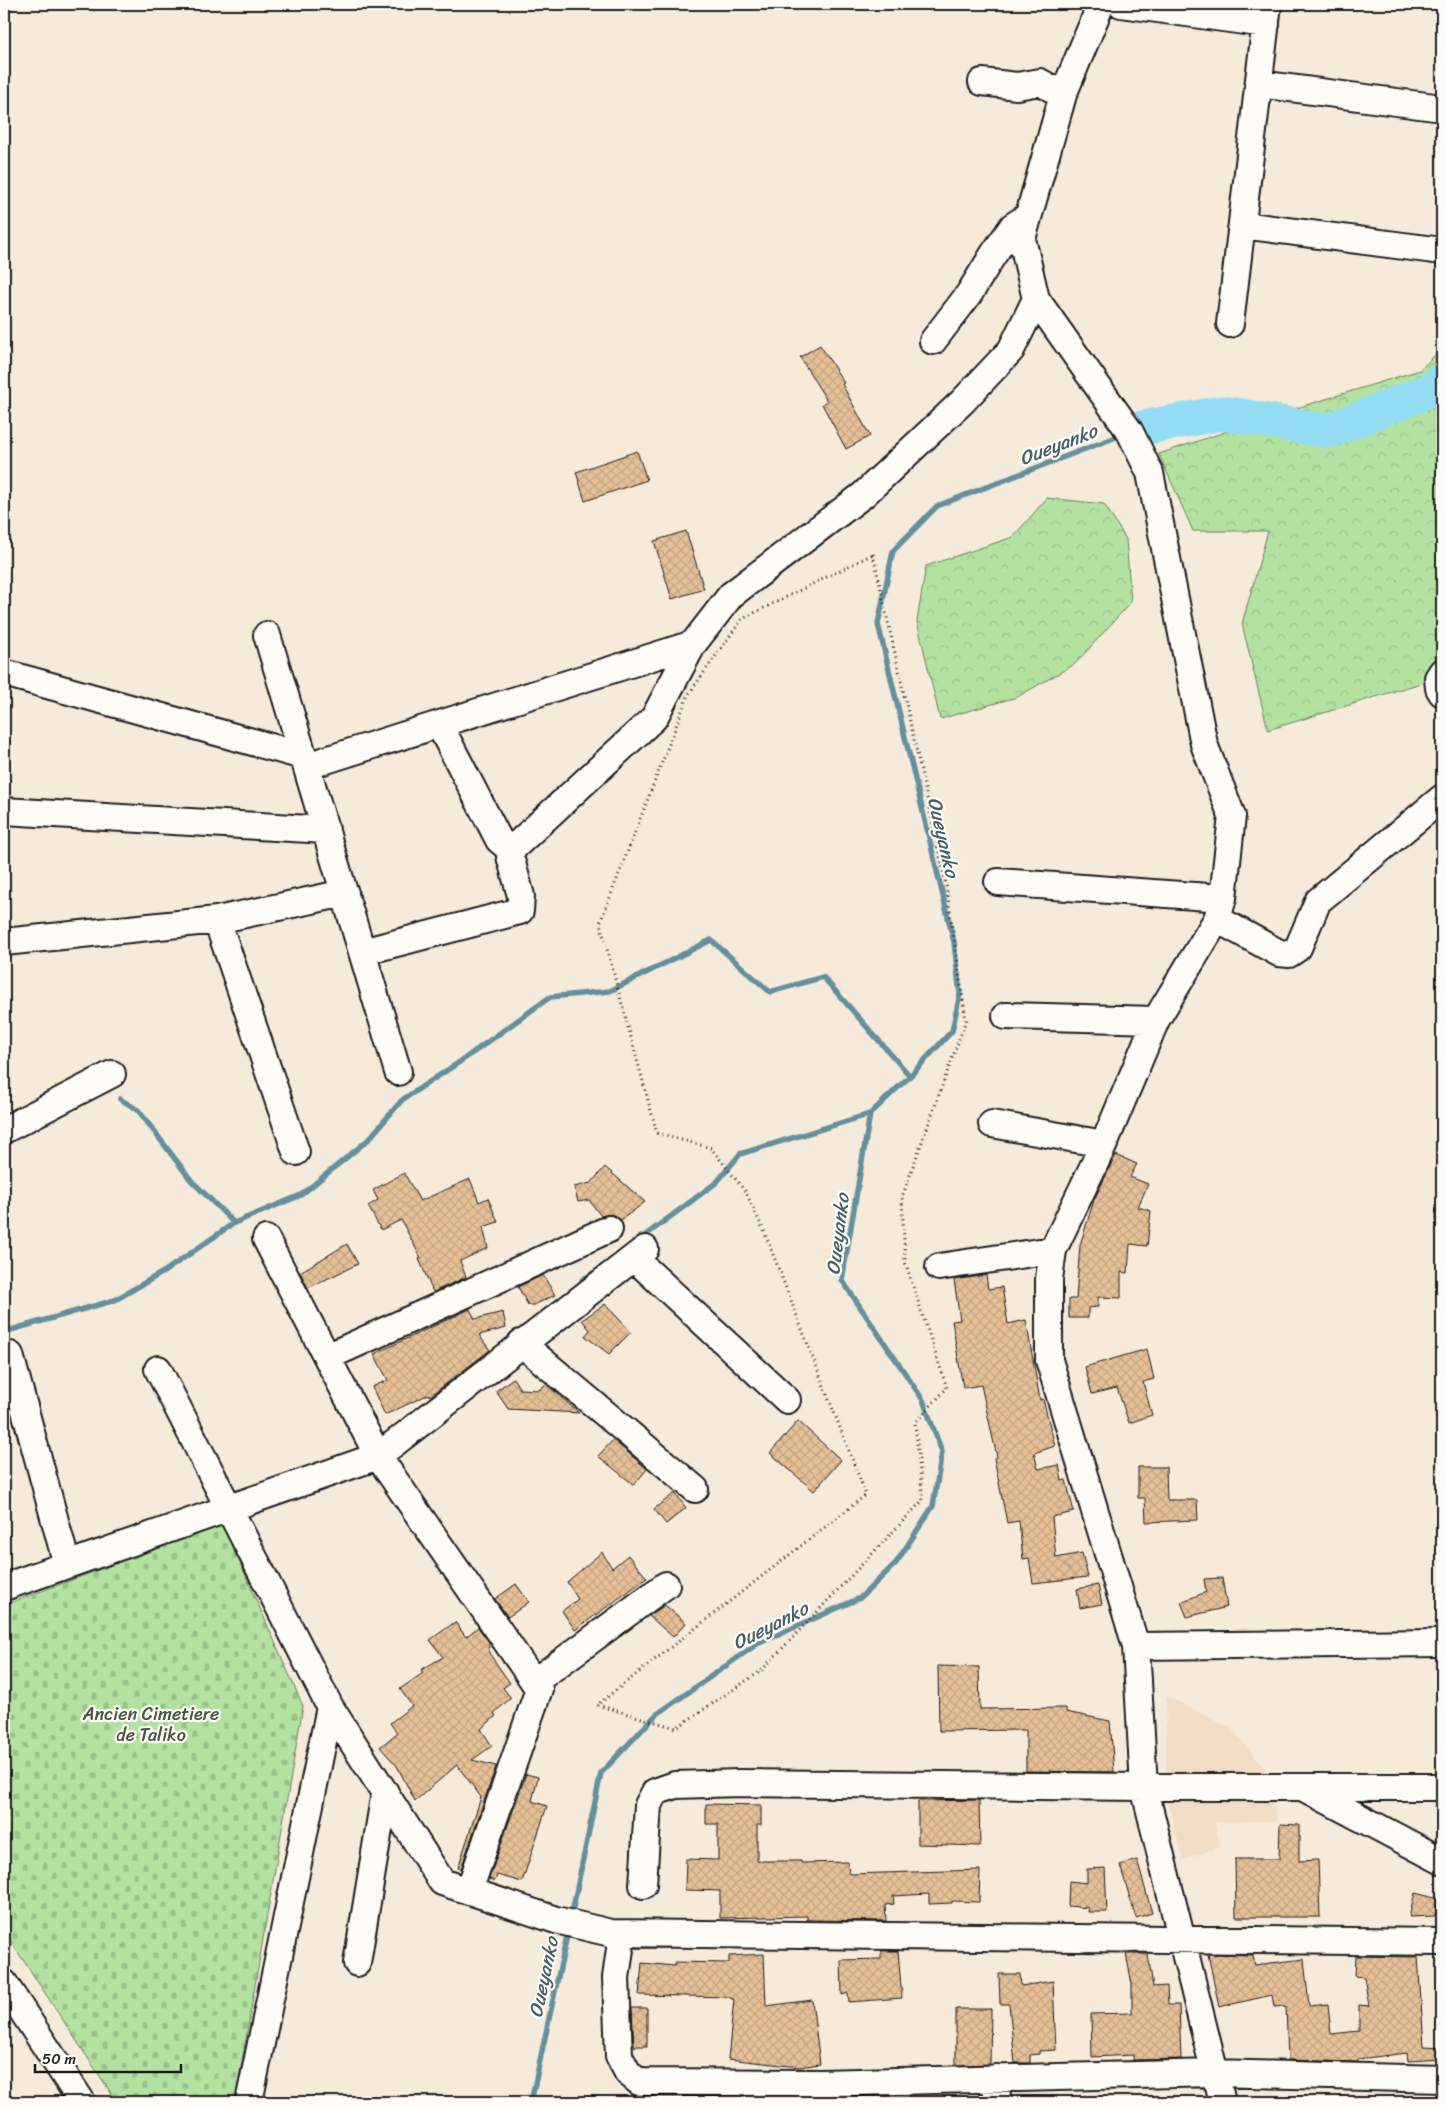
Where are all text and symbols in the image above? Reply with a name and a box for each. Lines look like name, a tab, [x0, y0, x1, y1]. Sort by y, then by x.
water label: Oueyanko	[1014, 414, 1104, 475]
water label: Oueyanko	[918, 794, 969, 883]
water label: Oueyanko	[816, 1189, 859, 1277]
water label: Oueyanko	[726, 1591, 816, 1659]
park label: Ancien Cimetiere de Taliko	[82, 1698, 219, 1751]
water label: Oueyanko	[519, 1931, 569, 2020]
scale bar	[35, 2041, 181, 2073]
text: 50 m	[42, 2046, 77, 2072]

